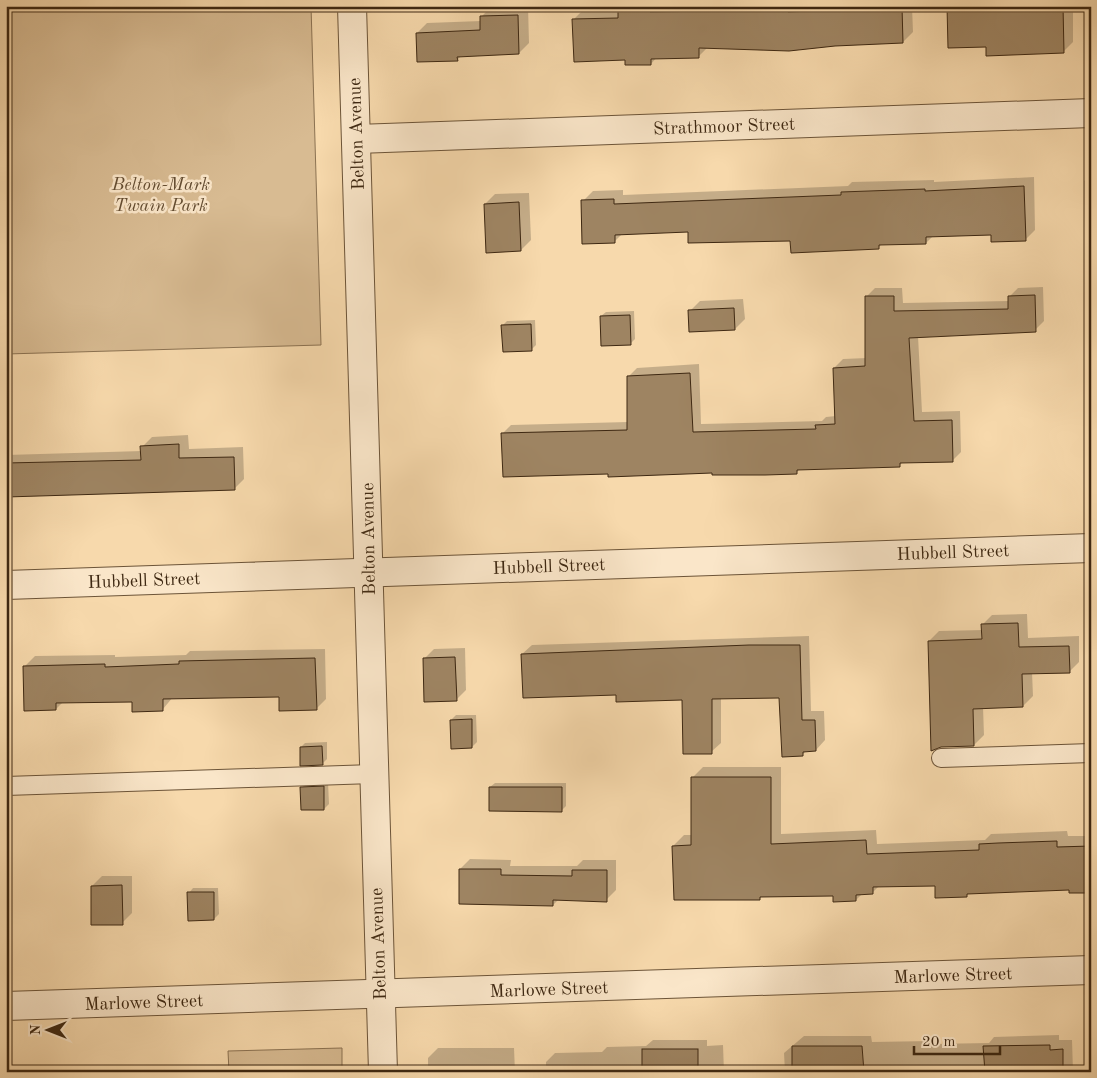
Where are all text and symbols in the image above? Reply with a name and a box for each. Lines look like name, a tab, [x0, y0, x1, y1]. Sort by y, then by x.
street label: Belton Avenue	[346, 77, 368, 191]
street label: Strathmoor Street	[653, 116, 795, 138]
park label: Belton-Mark Twain Park	[111, 176, 210, 215]
street label: Belton Avenue	[359, 482, 379, 595]
street label: Hubbell Street	[896, 542, 1010, 564]
street label: Hubbell Street	[492, 556, 606, 578]
street label: Hubbell Street	[87, 570, 201, 592]
street label: Belton Avenue	[368, 887, 390, 1001]
street label: Marlowe Street	[893, 965, 1013, 987]
street label: Marlowe Street	[489, 979, 609, 1001]
street label: Marlowe Street	[84, 992, 204, 1014]
north arrow	[22, 1006, 72, 1056]
scale bar	[914, 1023, 1001, 1055]
text: N	[29, 1024, 43, 1035]
text: 20 m	[922, 1035, 956, 1050]

